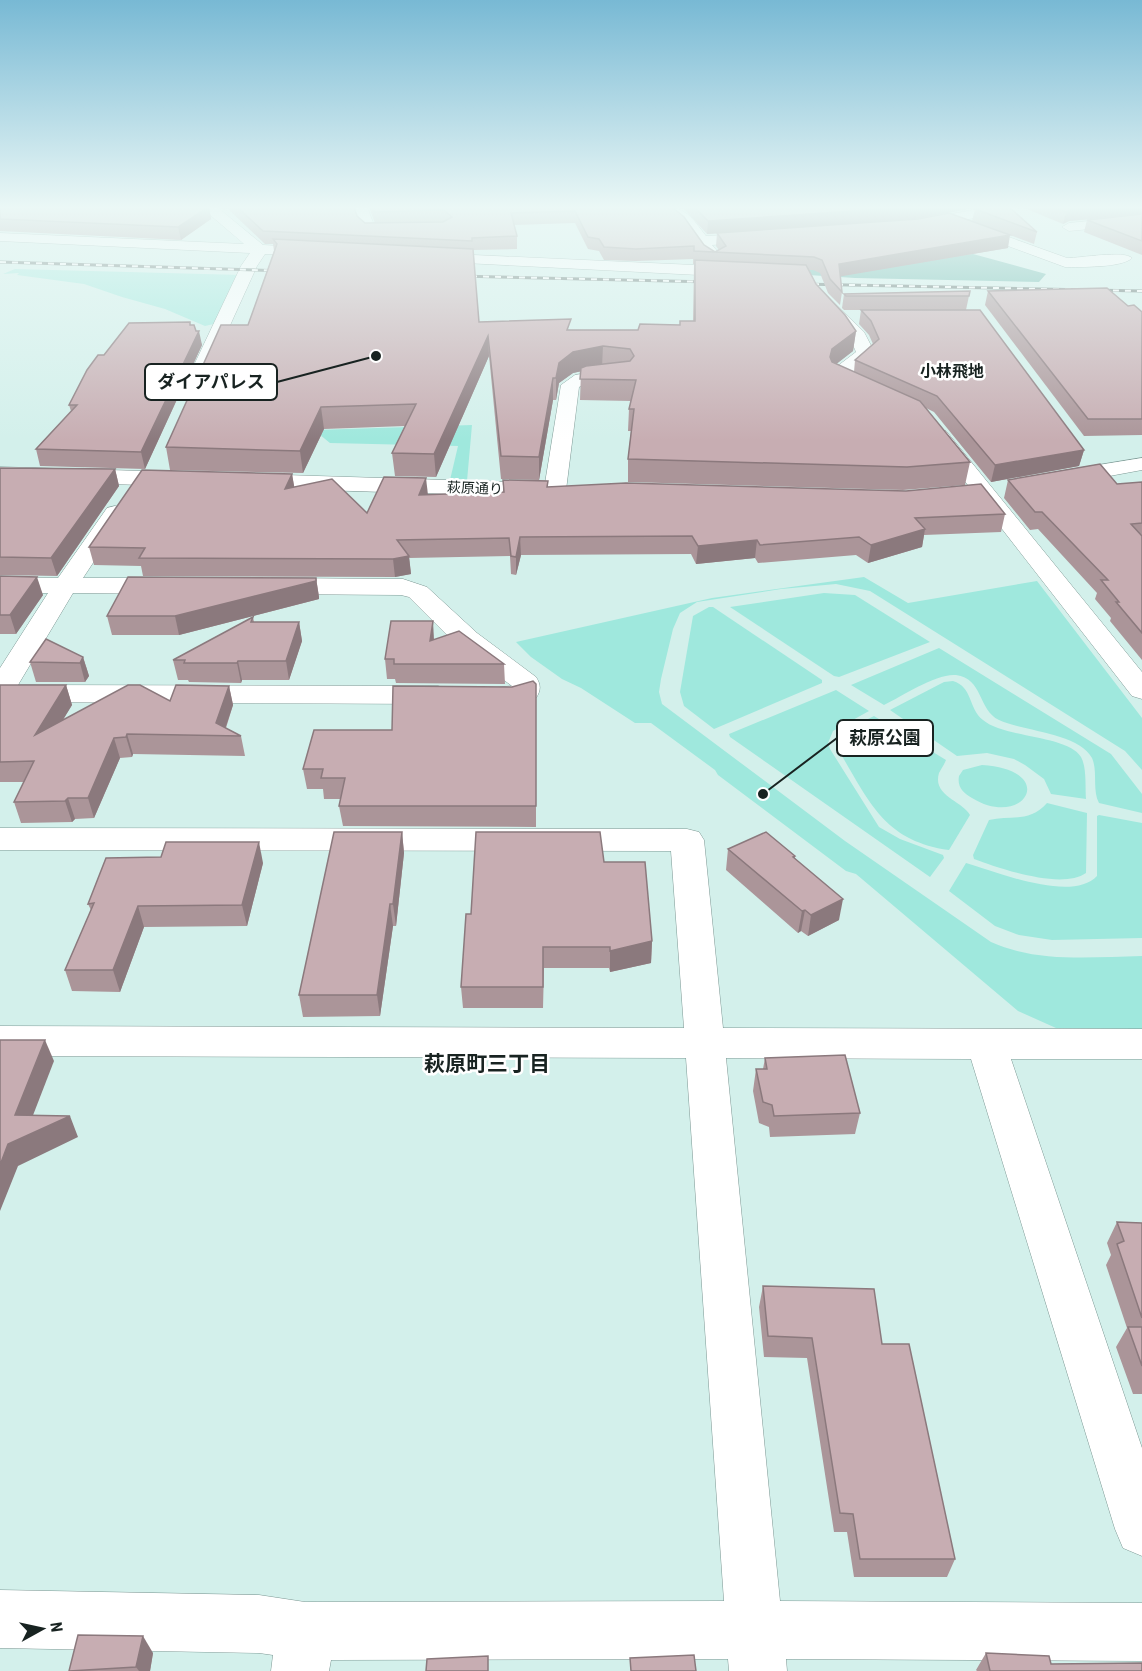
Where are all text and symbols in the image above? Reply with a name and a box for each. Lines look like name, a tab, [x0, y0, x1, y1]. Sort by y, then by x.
district label: 小林飛地	[920, 362, 984, 381]
callout: ダイアパレス	[145, 364, 277, 400]
text: ダイアパレス	[157, 371, 265, 392]
street label: 萩原通り	[447, 479, 503, 497]
callout: 萩原公園	[837, 720, 933, 756]
text: 萩原公園	[849, 727, 921, 748]
district label: 萩原町三丁目	[424, 1052, 550, 1076]
north arrow	[12, 1599, 72, 1659]
text: N	[46, 1621, 66, 1633]

